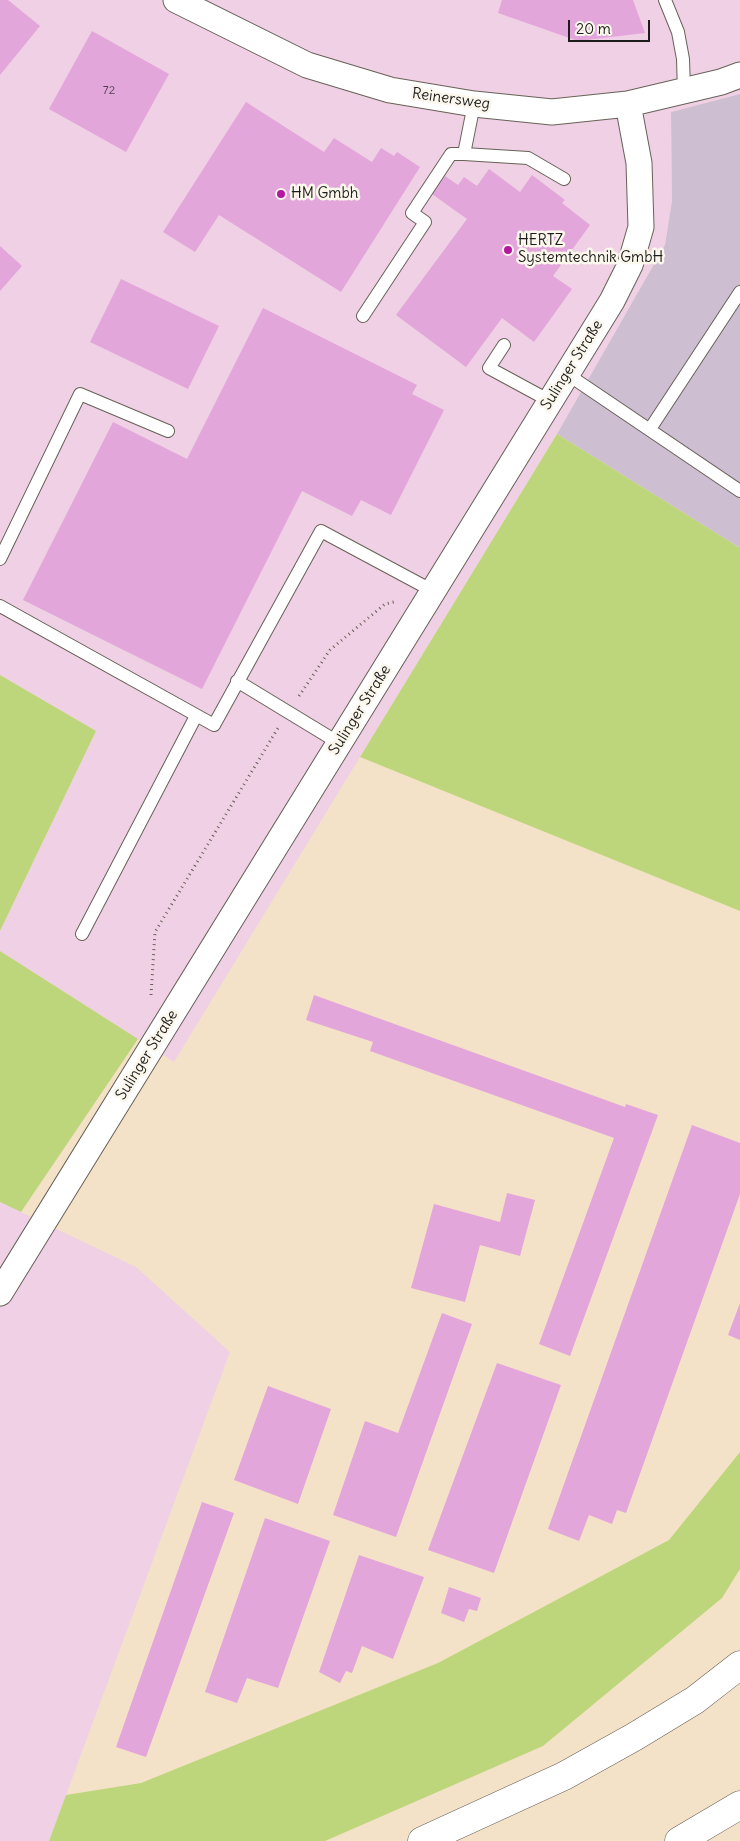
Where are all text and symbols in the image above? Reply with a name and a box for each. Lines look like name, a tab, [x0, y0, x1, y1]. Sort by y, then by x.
scale bar	[570, 10, 652, 42]
text: 20 m	[576, 19, 611, 38]
house number: 72	[103, 84, 115, 98]
street label: Reinersweg	[411, 85, 491, 113]
place label: HM Gmbh	[291, 185, 358, 203]
marker: HM Gmbh	[275, 188, 287, 200]
place label: HERTZ Systemtechnik GmbH	[518, 232, 663, 267]
marker: HERTZ Systemtechnik GmbH	[502, 244, 514, 256]
street label: Sulinger Straße	[537, 317, 607, 413]
street label: Sulinger Straße	[325, 662, 395, 758]
street label: Sulinger Straße	[112, 1007, 182, 1103]

